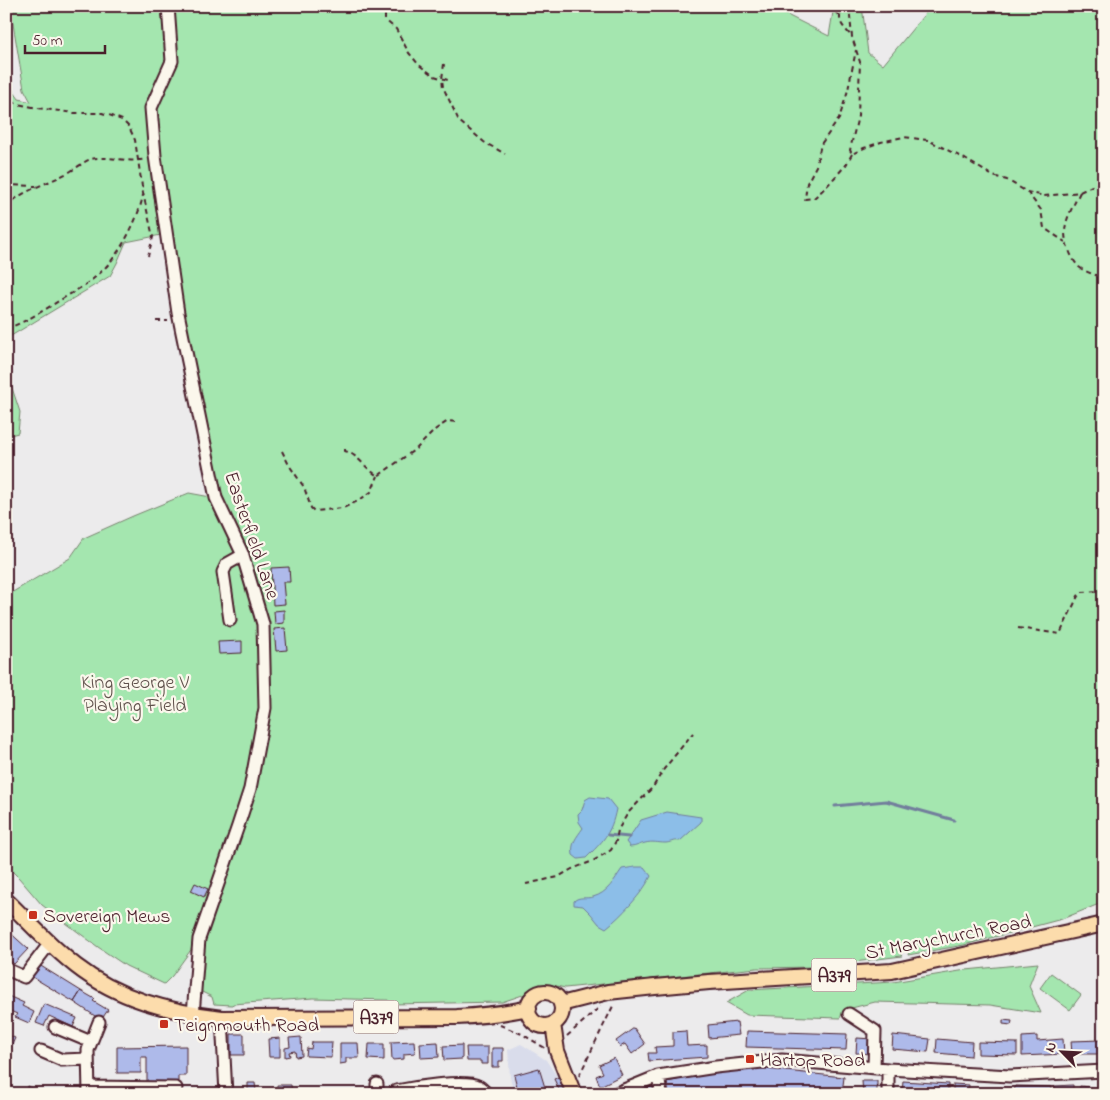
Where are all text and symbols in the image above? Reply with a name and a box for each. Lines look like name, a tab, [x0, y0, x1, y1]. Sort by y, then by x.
scale bar	[25, 22, 105, 54]
text: 50 m	[32, 30, 63, 52]
street label: Easterfield Lane	[215, 468, 286, 604]
park label: King George V Playing Field	[81, 669, 189, 722]
place label: Sovereign Mews	[43, 903, 171, 933]
street label: St Marychurch Road	[863, 908, 1034, 969]
marker: Sovereign Mews	[27, 909, 39, 921]
road number: A379	[812, 958, 856, 992]
road number: A379	[354, 1000, 398, 1034]
place label: Teignmouth Road	[174, 1012, 319, 1042]
marker: Teignmouth Road	[158, 1018, 170, 1030]
north arrow	[1038, 1028, 1088, 1078]
text: N	[1040, 1039, 1063, 1056]
place label: Hartop Road	[760, 1047, 865, 1076]
marker: Hartop Road	[744, 1053, 756, 1065]

